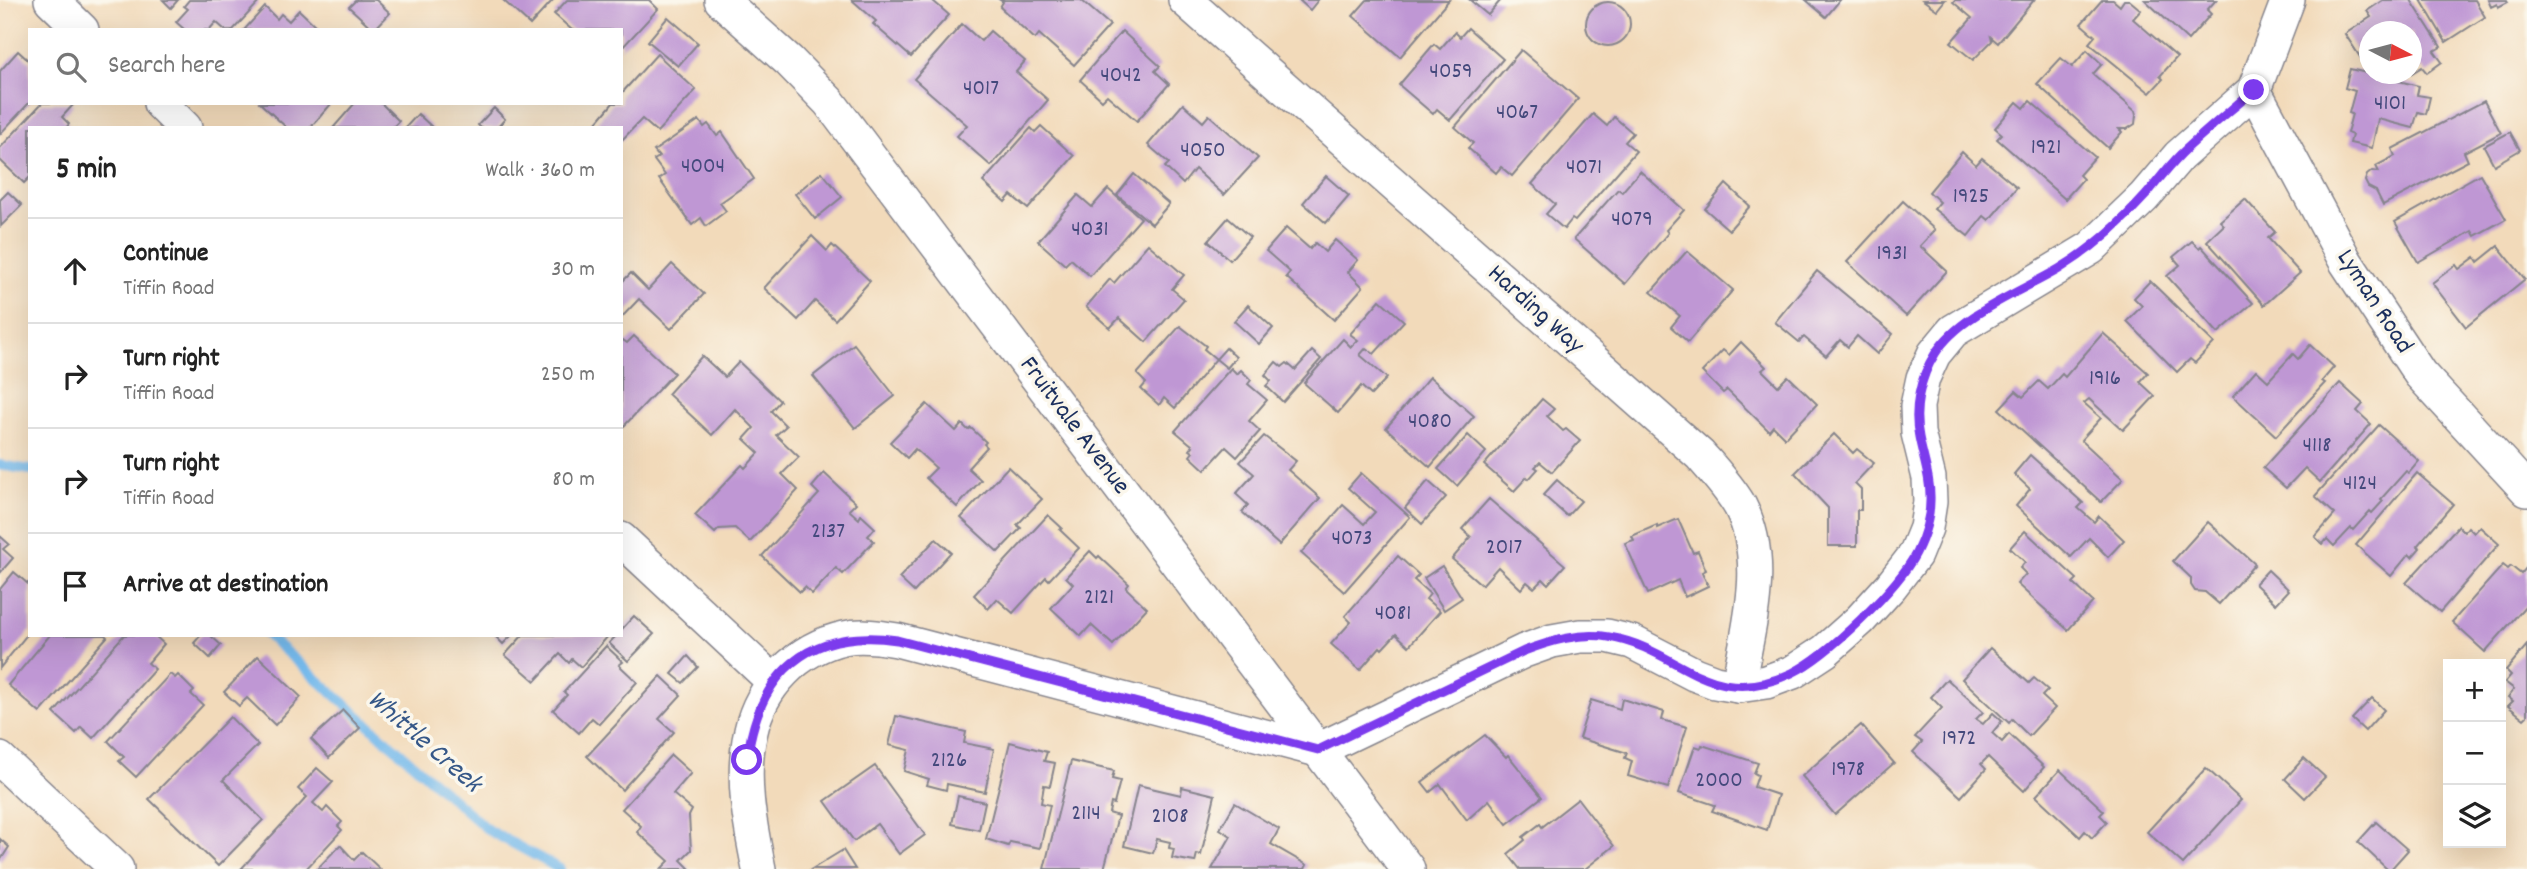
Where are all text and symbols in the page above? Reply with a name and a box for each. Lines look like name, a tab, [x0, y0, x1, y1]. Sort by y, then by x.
north arrow	[2359, 21, 2422, 84]
search box	[28, 28, 623, 105]
icon: search	[52, 48, 90, 86]
text: Search here	[108, 48, 226, 85]
house number: 4059	[1429, 56, 1473, 89]
house number: 4042	[1100, 60, 1142, 93]
house number: 4017	[963, 73, 999, 106]
route end	[2238, 74, 2269, 105]
house number: 4101	[2374, 88, 2406, 121]
house number: 4067	[1496, 97, 1538, 130]
house number: 1921	[2031, 132, 2061, 165]
house number: 4050	[1180, 135, 1226, 168]
text: 5 min	[56, 150, 117, 193]
house number: 4004	[681, 151, 725, 184]
house number: 4071	[1566, 152, 1602, 185]
text: Walk · 360 m	[485, 155, 595, 188]
house number: 1925	[1953, 181, 1989, 214]
house number: 4079	[1611, 204, 1653, 237]
house number: 4031	[1071, 214, 1109, 247]
text: Continue	[123, 236, 208, 273]
house number: 1931	[1877, 238, 1907, 271]
street label: Lyman Road	[2326, 243, 2422, 361]
icon: ahead	[56, 252, 94, 290]
text: 30 m	[551, 254, 595, 287]
street label: Harding Way	[1478, 256, 1592, 364]
text: Tiffin Road	[123, 273, 214, 306]
text: Turn right	[123, 341, 220, 378]
street label: Fruitvale Avenue	[1010, 349, 1138, 503]
icon: right	[56, 357, 94, 395]
text: 250 m	[541, 359, 595, 392]
house number: 1916	[2089, 363, 2121, 396]
text: Tiffin Road	[123, 378, 214, 411]
house number: 4080	[1408, 406, 1452, 439]
house number: 4118	[2303, 430, 2331, 463]
text: Turn right	[123, 446, 220, 483]
icon: right	[56, 462, 94, 500]
text: 80 m	[552, 464, 595, 497]
house number: 4124	[2343, 468, 2377, 501]
text: Tiffin Road	[123, 483, 214, 516]
house number: 2137	[811, 516, 845, 549]
house number: 4073	[1331, 523, 1373, 556]
house number: 2017	[1486, 532, 1522, 565]
icon: arrive	[56, 567, 94, 605]
text: Arrive at destination	[123, 567, 328, 604]
house number: 2121	[1084, 582, 1114, 615]
house number: 4081	[1375, 598, 1411, 631]
map controls	[2443, 659, 2506, 848]
button: +	[2443, 659, 2506, 722]
water label: Whittle Creek	[357, 682, 491, 806]
button: −	[2443, 722, 2506, 785]
house number: 1972	[1942, 723, 1976, 756]
route start	[731, 744, 762, 775]
house number: 2126	[931, 745, 967, 778]
house number: 1978	[1831, 754, 1865, 787]
house number: 2000	[1695, 765, 1743, 798]
button: layers	[2443, 785, 2506, 848]
house number: 2114	[1071, 798, 1101, 831]
house number: 2108	[1152, 801, 1188, 834]

